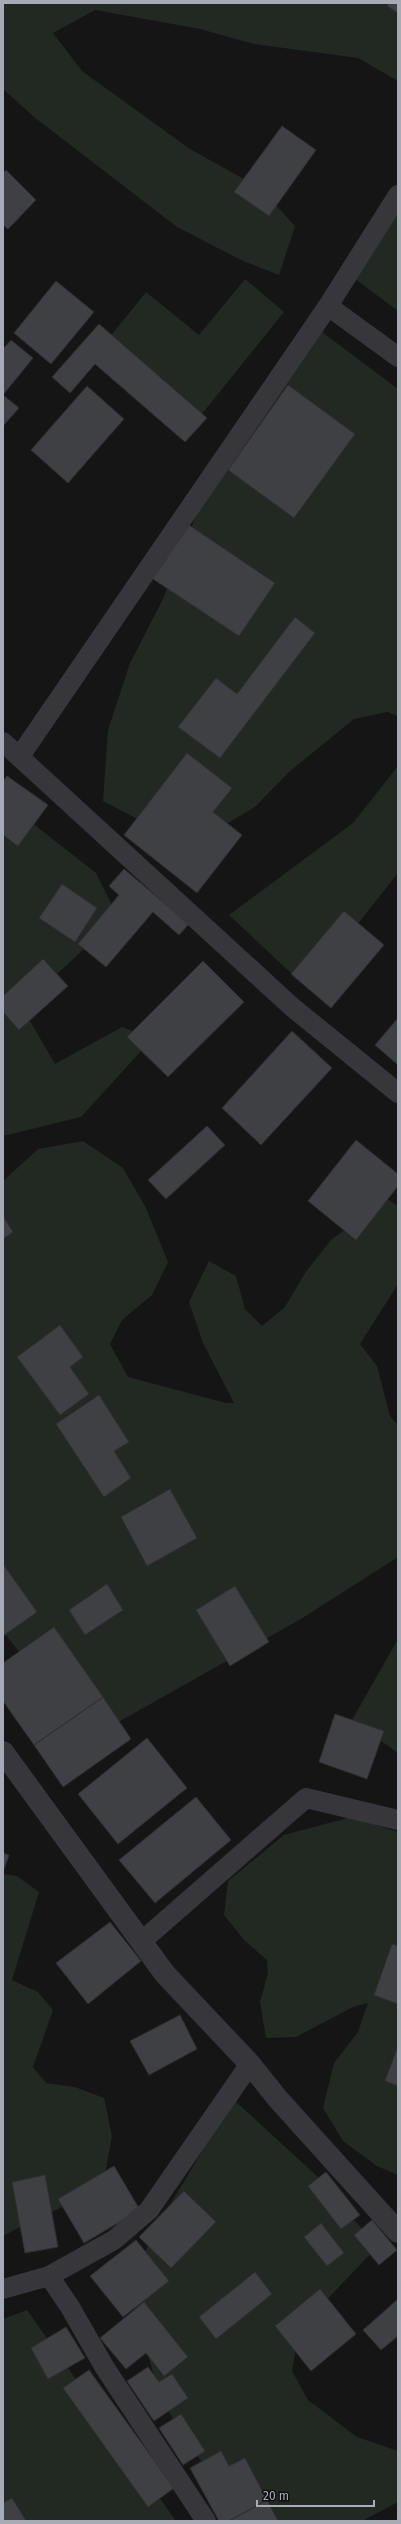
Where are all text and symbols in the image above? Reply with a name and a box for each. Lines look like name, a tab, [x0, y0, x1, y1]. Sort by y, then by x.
scale bar	[257, 2482, 374, 2508]
text: 20 m	[263, 2489, 289, 2503]

